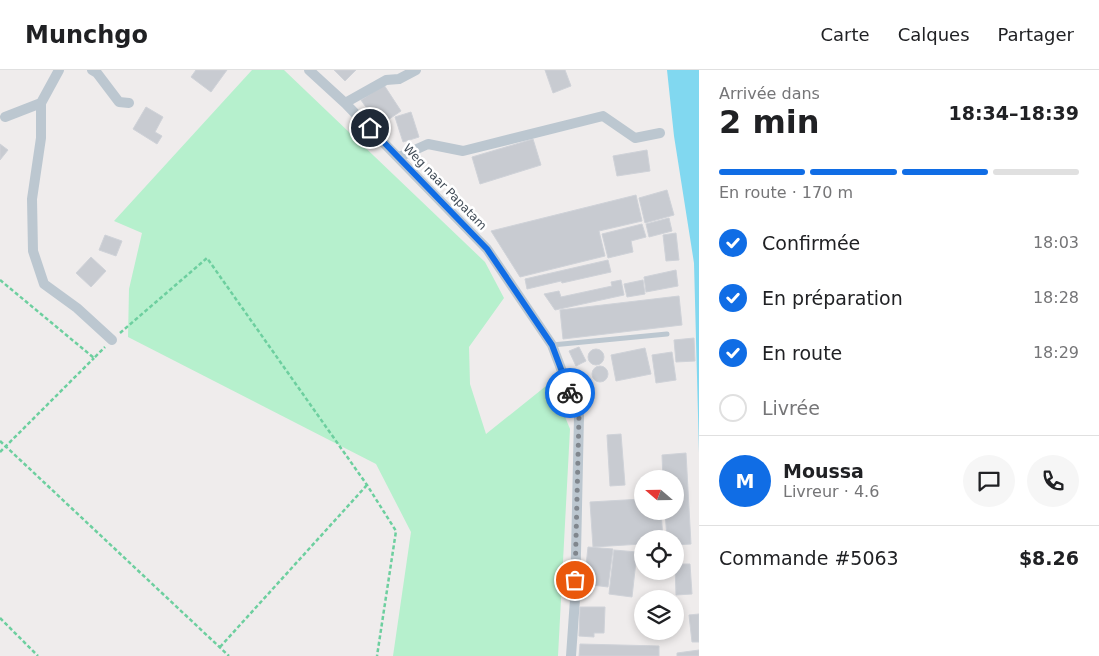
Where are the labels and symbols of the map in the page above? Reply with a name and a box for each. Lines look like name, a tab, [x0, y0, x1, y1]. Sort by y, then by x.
pin	[349, 107, 391, 149]
street label: Weg naar Papatam	[400, 141, 490, 233]
courier	[545, 368, 595, 418]
north arrow	[634, 470, 684, 520]
pin	[554, 559, 596, 601]

